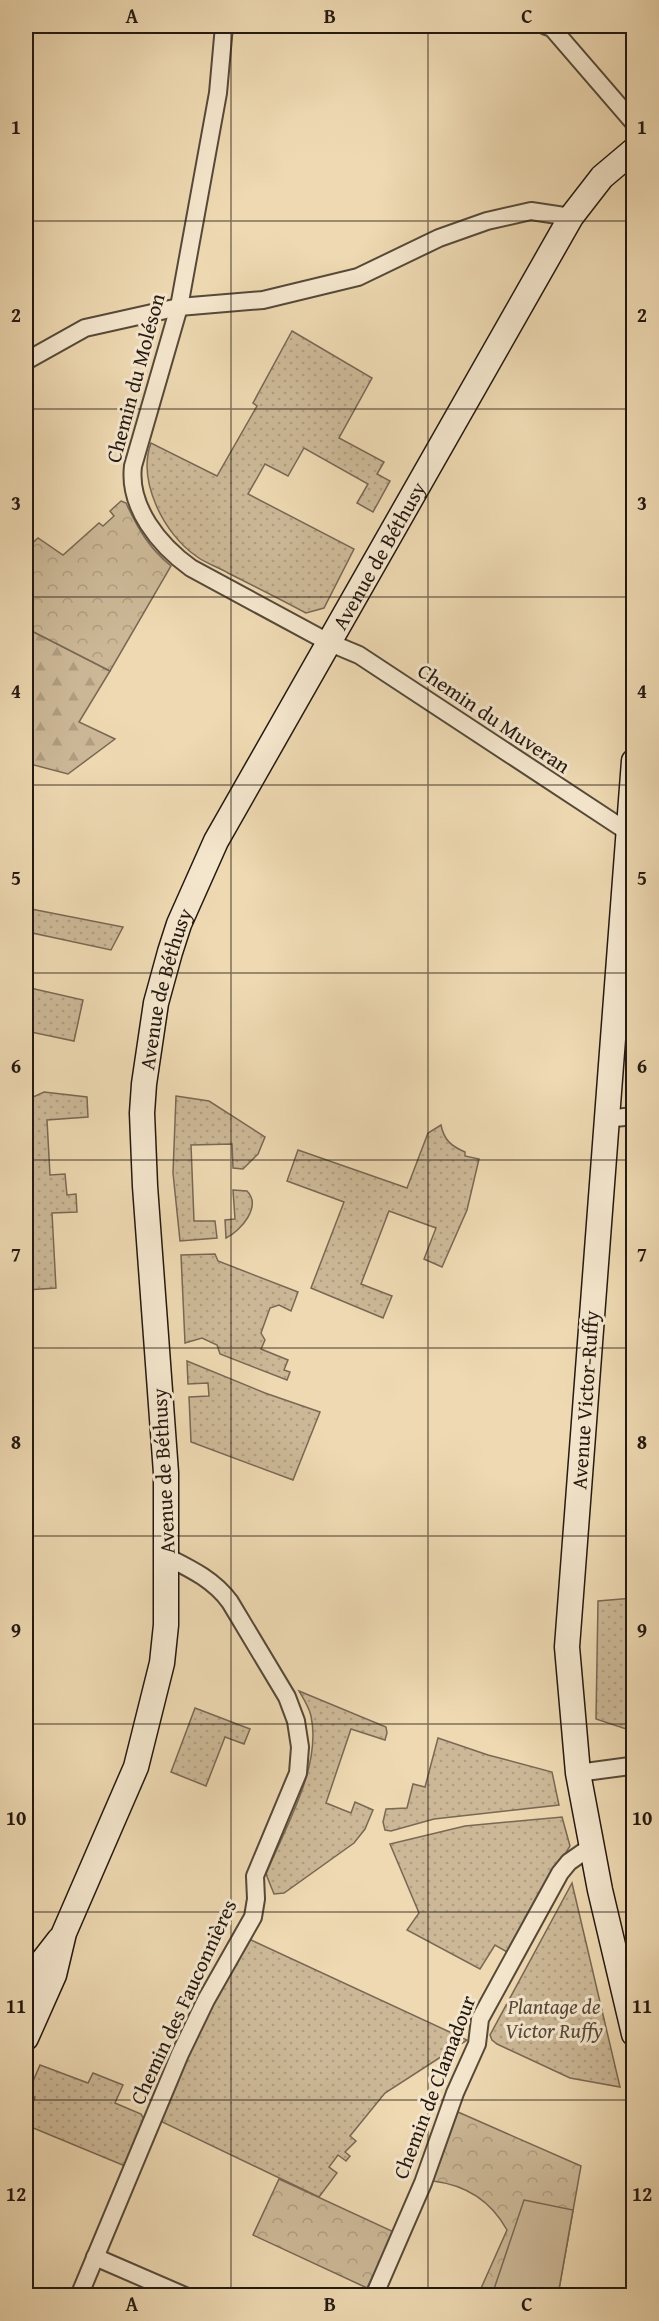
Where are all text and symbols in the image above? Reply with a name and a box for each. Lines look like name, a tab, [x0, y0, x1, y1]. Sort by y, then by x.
text: A	[126, 1, 139, 30]
text: B	[324, 1, 336, 30]
text: C	[521, 1, 533, 30]
text: 1	[11, 112, 21, 141]
text: 1	[637, 112, 647, 141]
street label: Chemin du Moléson	[97, 290, 173, 466]
text: 2	[11, 300, 21, 329]
text: 2	[637, 300, 647, 329]
street label: Avenue de Béthusy	[324, 475, 433, 635]
text: 3	[11, 488, 21, 517]
text: 3	[637, 488, 647, 517]
street label: Chemin du Muveran	[411, 655, 577, 781]
text: 4	[11, 676, 21, 705]
text: 4	[637, 676, 647, 705]
text: 5	[11, 863, 21, 892]
text: 5	[637, 863, 647, 892]
street label: Avenue de Béthusy	[131, 902, 200, 1072]
text: 6	[11, 1051, 21, 1080]
text: 6	[637, 1051, 647, 1080]
text: 7	[11, 1239, 21, 1268]
text: 7	[637, 1239, 647, 1268]
street label: Avenue Victor-Ruffy	[563, 1309, 607, 1491]
street label: Avenue de Béthusy	[143, 1387, 183, 1555]
text: 8	[11, 1427, 21, 1456]
text: 8	[637, 1427, 647, 1456]
text: 9	[11, 1615, 21, 1644]
text: 9	[637, 1615, 647, 1644]
text: 10	[6, 1803, 26, 1832]
text: 10	[632, 1803, 652, 1832]
street label: Chemin des Fauconnières	[122, 1894, 244, 2110]
street label: Chemin de Clamadour	[385, 1990, 483, 2183]
text: 11	[6, 1991, 26, 2020]
park label: Plantage de Victor Ruffy	[505, 1991, 603, 2046]
text: 11	[632, 1991, 652, 2020]
text: 12	[6, 2179, 26, 2208]
text: 12	[632, 2179, 652, 2208]
text: A	[126, 2289, 139, 2318]
text: B	[324, 2289, 336, 2318]
text: C	[521, 2289, 533, 2318]

